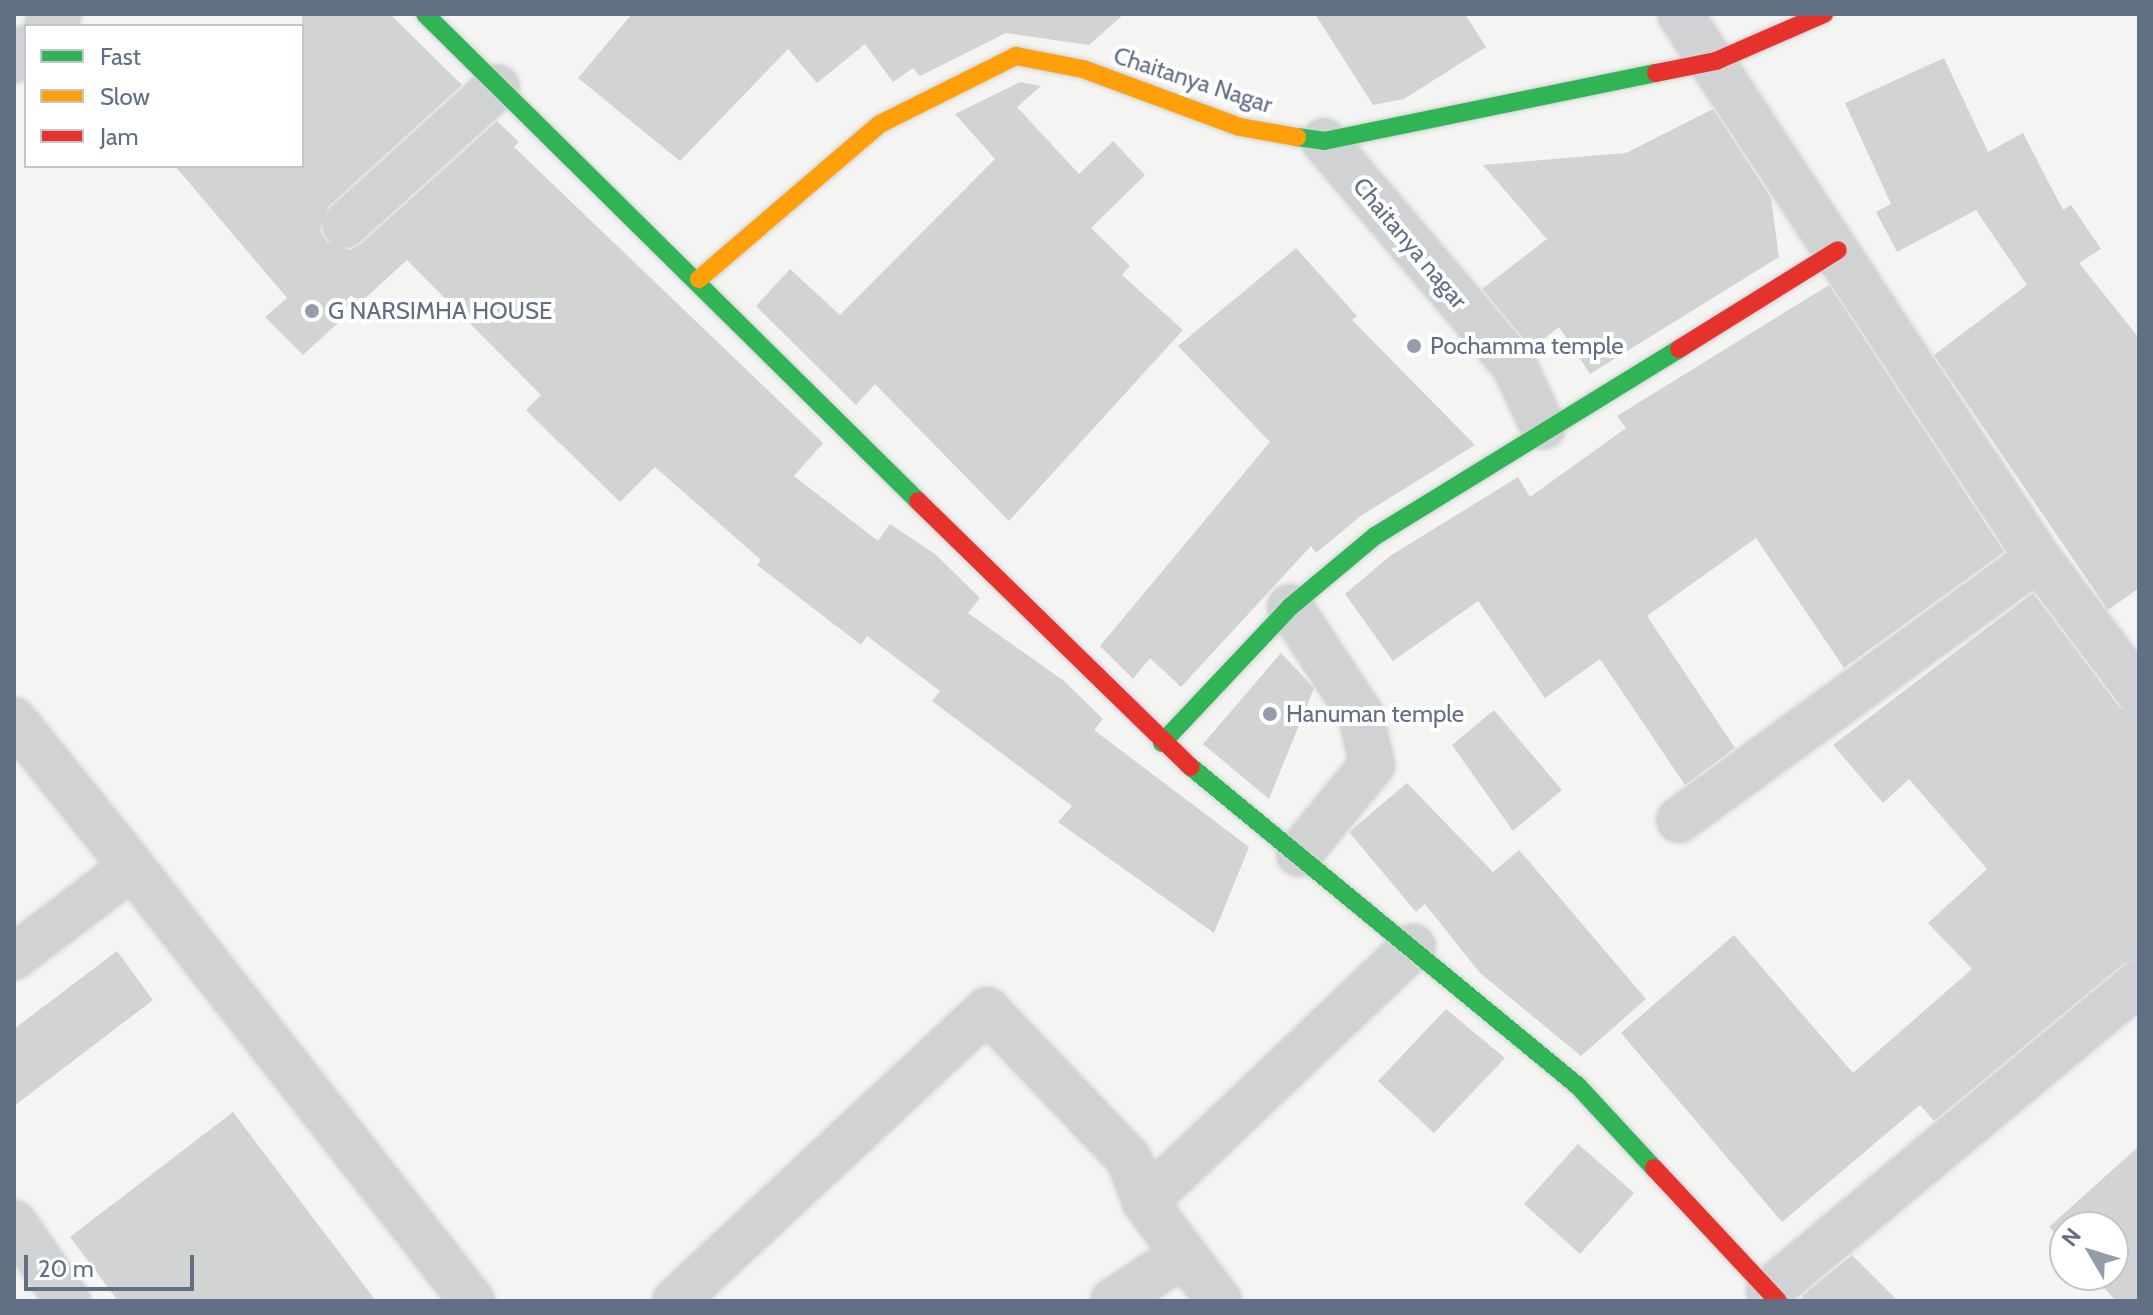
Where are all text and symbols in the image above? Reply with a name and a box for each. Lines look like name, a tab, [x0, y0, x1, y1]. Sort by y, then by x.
legend	[24, 24, 304, 168]
street label: Chaitanya Nagar	[1110, 41, 1276, 119]
text: Fast	[100, 42, 141, 71]
text: Slow	[100, 82, 150, 111]
text: Jam	[100, 122, 138, 151]
street label: Chaitanya nagar	[1347, 172, 1473, 314]
place label: G NARSIMHA HOUSE	[328, 297, 552, 325]
marker: G NARSIMHA HOUSE	[303, 302, 321, 320]
place label: Pochamma temple	[1430, 332, 1624, 360]
marker: Pochamma temple	[1405, 337, 1423, 355]
place label: Hanuman temple	[1286, 700, 1464, 728]
marker: Hanuman temple	[1261, 705, 1279, 723]
north arrow	[2049, 1211, 2129, 1291]
text: N	[2056, 1223, 2087, 1252]
scale bar	[28, 1239, 198, 1289]
text: 20 m	[38, 1254, 94, 1283]

